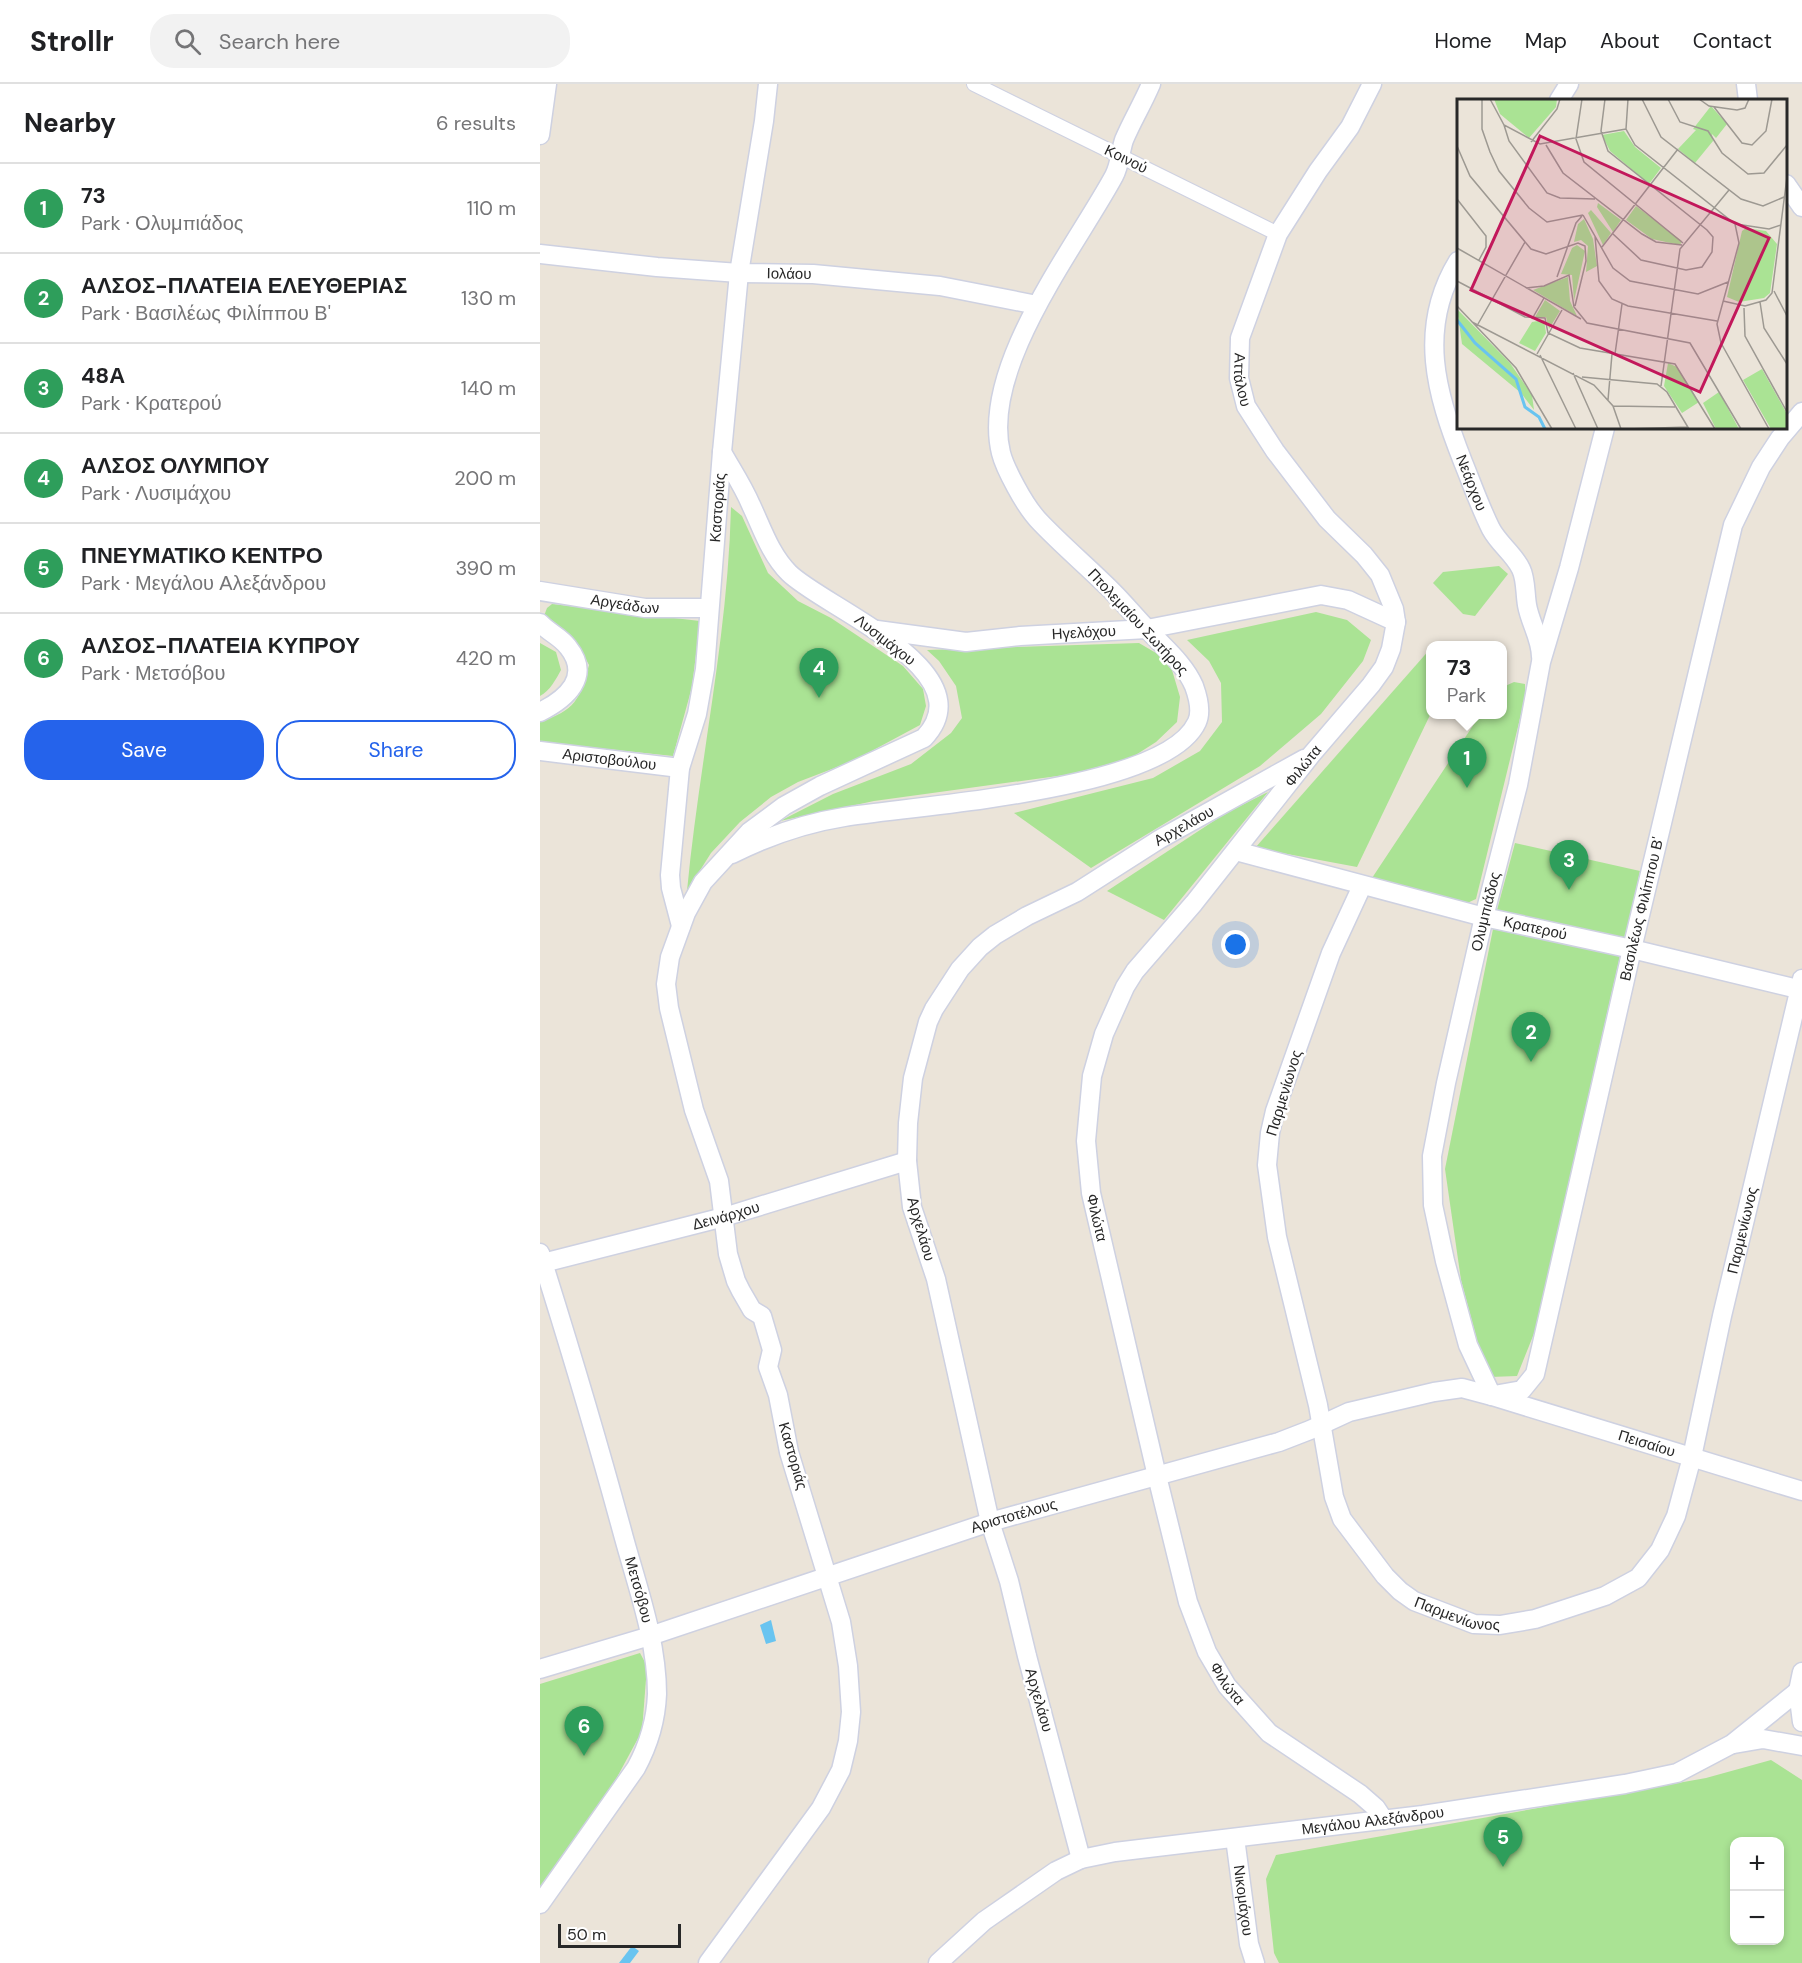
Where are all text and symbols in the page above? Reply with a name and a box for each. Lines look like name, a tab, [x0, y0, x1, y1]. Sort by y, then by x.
search box	[150, 14, 570, 68]
text: Strollr	[30, 23, 114, 60]
icon: search	[171, 25, 204, 58]
text: Search here	[219, 27, 340, 56]
text: Home	[1434, 27, 1492, 55]
text: Map	[1525, 27, 1567, 55]
text: About	[1600, 27, 1660, 55]
text: Contact	[1693, 27, 1772, 55]
inset map	[1457, 99, 1787, 429]
text: Nearby	[24, 106, 116, 140]
text: 6 results	[436, 110, 516, 136]
street label: Κοινού	[1101, 140, 1151, 178]
text: 73	[81, 181, 106, 210]
text: 1	[40, 195, 47, 221]
text: 110 m	[467, 195, 516, 221]
text: Park · Ολυμπιάδος	[81, 210, 243, 236]
street label: Ιολάου	[767, 263, 812, 284]
text: ΑΛΣΟΣ-ΠΛΑΤΕΙΑ ΕΛΕΥΘΕΡΙΑΣ	[81, 271, 407, 300]
text: 2	[38, 285, 49, 311]
text: 130 m	[461, 285, 516, 311]
text: Park · Βασιλέως Φιλίππου Β'	[81, 300, 331, 326]
street label: Αττάλου	[1228, 353, 1256, 409]
text: 48Α	[81, 361, 125, 390]
text: 3	[37, 375, 50, 401]
text: 140 m	[461, 375, 516, 401]
text: Park · Κρατερού	[81, 390, 222, 416]
text: ΑΛΣΟΣ ΟΛΥΜΠΟΥ	[81, 451, 270, 480]
street label: Νεάρχου	[1451, 452, 1491, 514]
text: 4	[37, 465, 50, 491]
text: 200 m	[454, 465, 516, 491]
street label: Καστοριάς	[705, 472, 730, 543]
text: Park · Λυσιμάχου	[81, 480, 231, 506]
text: ΠΝΕΥΜΑΤΙΚΟ ΚΕΝΤΡΟ	[81, 541, 323, 570]
text: 5	[37, 555, 50, 581]
text: 390 m	[455, 555, 516, 581]
street label: Πτολεμαίου Σωτήρος	[1083, 564, 1193, 680]
text: Park · Μεγάλου Αλεξάνδρου	[81, 570, 326, 596]
street label: Αργεάδων	[589, 589, 659, 618]
street label: Λυσιμάχου	[850, 610, 920, 670]
street label: Ηγελόχου	[1051, 621, 1116, 644]
text: ΑΛΣΟΣ-ΠΛΑΤΕΙΑ ΚΥΠΡΟΥ	[81, 631, 360, 660]
popup	[1426, 641, 1507, 719]
text: 6	[37, 645, 50, 671]
text: 420 m	[456, 645, 516, 671]
pin: 4	[800, 648, 838, 698]
text: 73	[1447, 653, 1472, 682]
text: Park · Μετσόβου	[81, 660, 225, 686]
text: Park	[1447, 682, 1486, 708]
button: Save	[24, 720, 264, 780]
button: Share	[276, 720, 516, 780]
pin: 1	[1448, 738, 1486, 788]
street label: Φιλώτα	[1280, 741, 1326, 791]
street label: Αριστοβούλου	[562, 744, 657, 775]
street label: Αρχελάου	[1150, 801, 1217, 850]
street label: Βασιλέως Φιλίππου Β'	[1615, 835, 1668, 983]
pin: 3	[1550, 840, 1588, 890]
street label: Ολυμπιάδος	[1466, 870, 1505, 953]
street label: Κρατερού	[1501, 911, 1569, 945]
your location	[1221, 930, 1250, 959]
pin: 2	[1512, 1012, 1550, 1062]
street label: Παρμενίωνος	[1261, 1048, 1307, 1138]
street label: Παρμενίωνος	[1722, 1185, 1762, 1276]
street label: Φιλώτα	[1082, 1192, 1112, 1244]
street label: Αρχελάου	[902, 1195, 940, 1263]
street label: Δεινάρχου	[690, 1197, 762, 1235]
street label: Καστοριάς	[774, 1420, 812, 1492]
street label: Πεισαίου	[1616, 1425, 1678, 1462]
street label: Αριστοτέλους	[968, 1494, 1059, 1538]
street label: Μετσόβου	[620, 1554, 657, 1625]
street label: Παρμενίωνος	[1411, 1592, 1500, 1635]
street label: Φιλώτα	[1205, 1658, 1250, 1710]
street label: Αρχελάου	[1020, 1666, 1058, 1734]
pin: 6	[564, 1706, 603, 1756]
street label: Μεγάλου Αλεξάνδρου	[1300, 1802, 1445, 1840]
pin: 5	[1484, 1818, 1522, 1867]
map controls	[1730, 1837, 1784, 1945]
button: +	[1730, 1837, 1784, 1891]
street label: Νικομάχου	[1229, 1864, 1258, 1937]
button: −	[1730, 1891, 1784, 1945]
scale bar	[558, 1921, 681, 1948]
text: 50 m	[567, 1924, 606, 1945]

